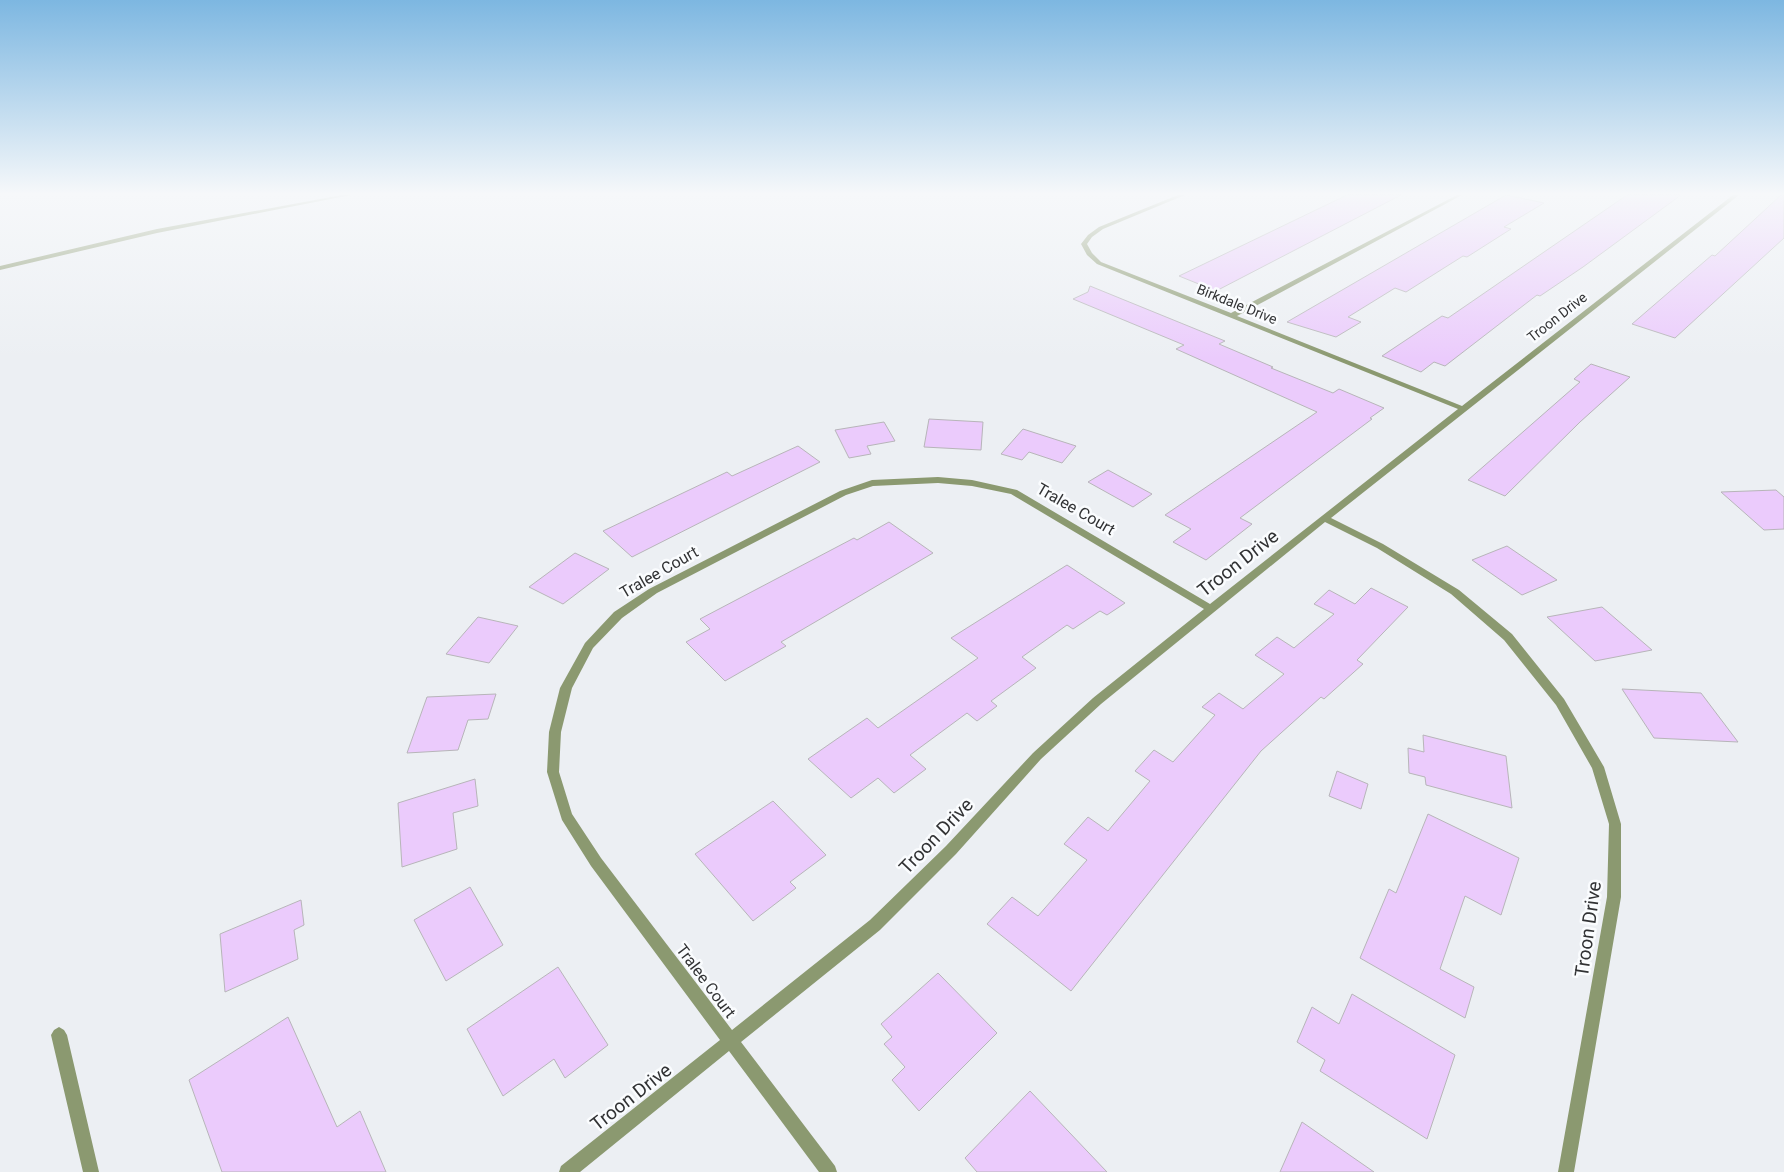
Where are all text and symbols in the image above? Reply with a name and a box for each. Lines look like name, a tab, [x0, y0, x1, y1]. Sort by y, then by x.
street label: Birkdale Drive	[1195, 281, 1279, 327]
street label: Troon Drive	[1524, 289, 1590, 345]
street label: Tralee Court	[1034, 479, 1118, 539]
street label: Troon Drive	[1193, 524, 1283, 602]
street label: Tralee Court	[617, 542, 701, 602]
street label: Troon Drive	[894, 793, 978, 879]
street label: Troon Drive	[1570, 880, 1606, 978]
street label: Tralee Court	[672, 941, 740, 1021]
street label: Troon Drive	[586, 1058, 676, 1136]

